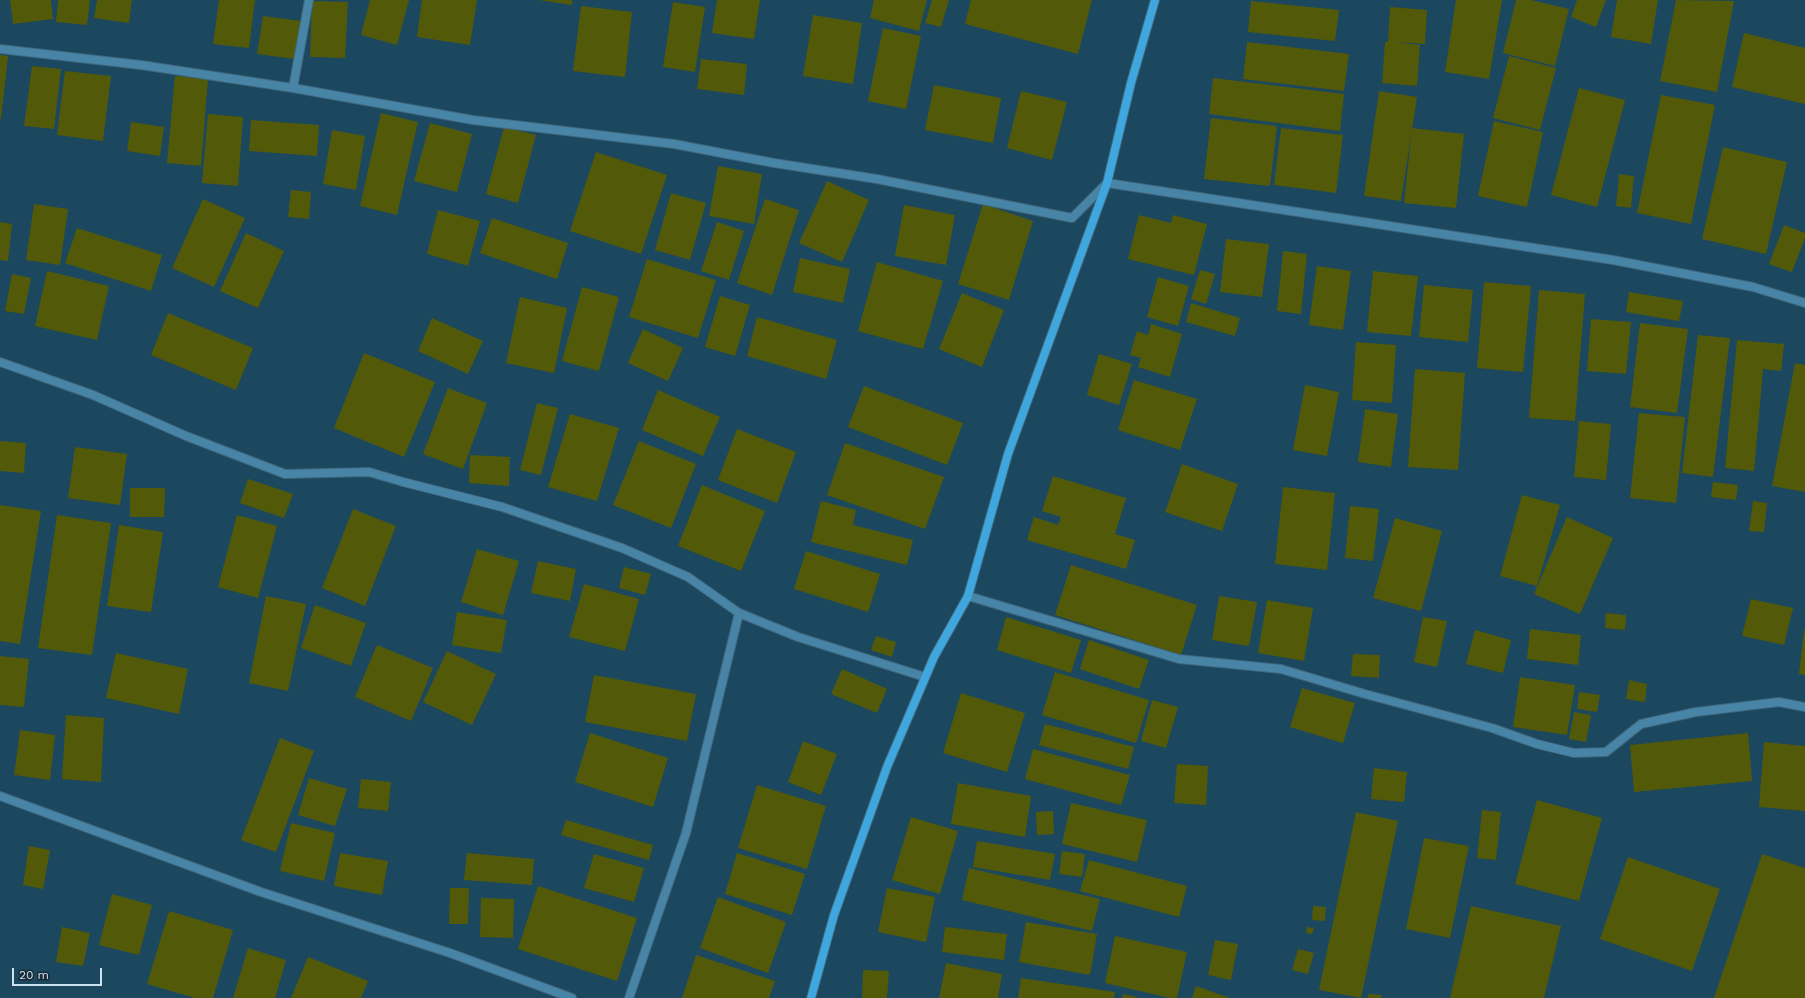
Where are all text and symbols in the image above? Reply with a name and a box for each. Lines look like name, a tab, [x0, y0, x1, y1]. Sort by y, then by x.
scale bar	[14, 960, 104, 986]
text: 20 m	[19, 968, 49, 982]

